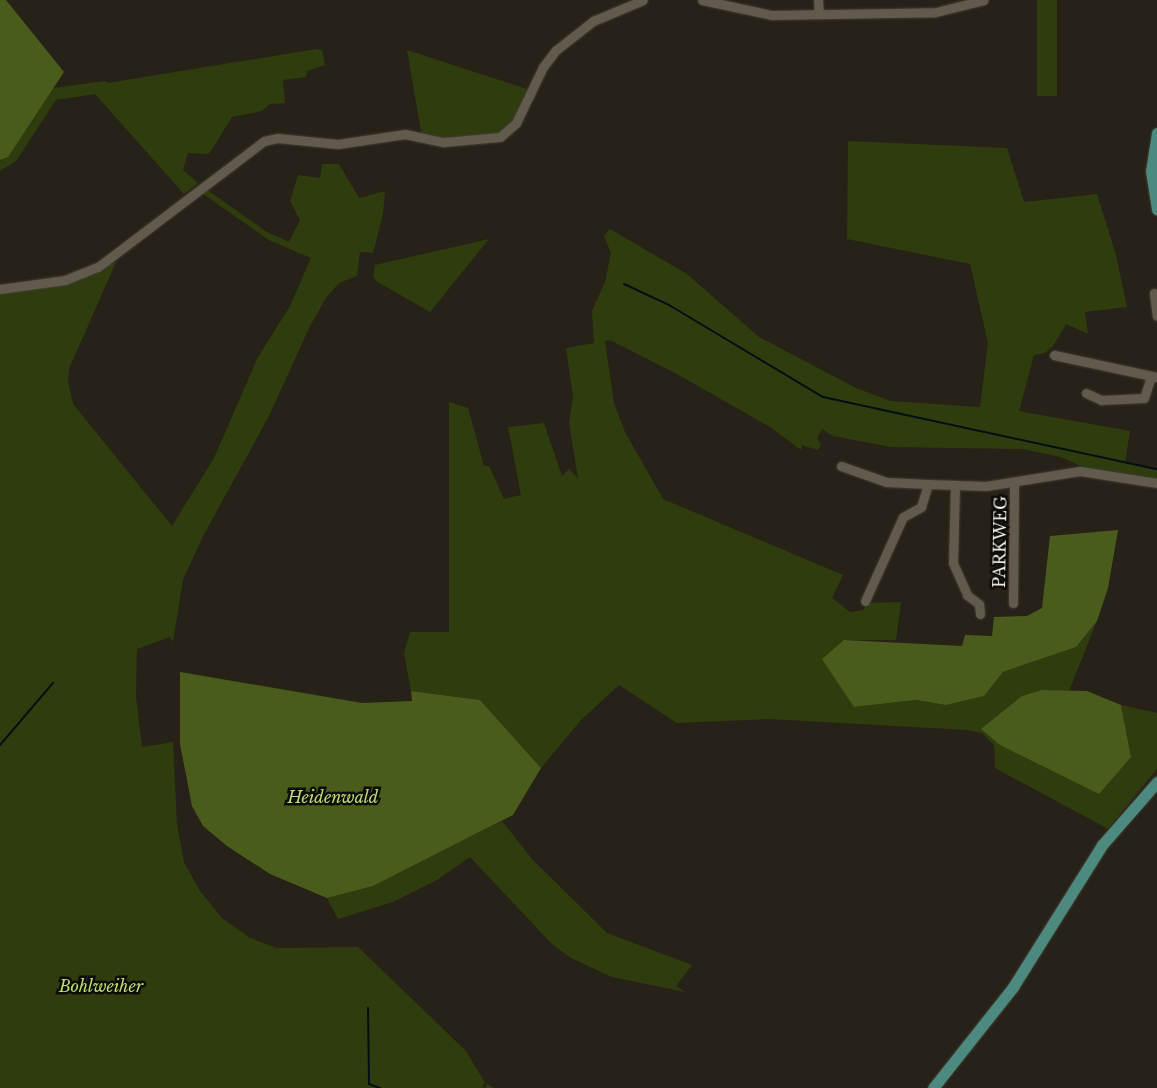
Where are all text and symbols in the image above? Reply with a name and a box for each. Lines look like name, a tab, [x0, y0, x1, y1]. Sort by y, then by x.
street label: PARKWEG	[990, 496, 1010, 588]
park label: Heidenwald	[288, 787, 378, 807]
park label: Bohlweiher	[59, 976, 143, 996]

